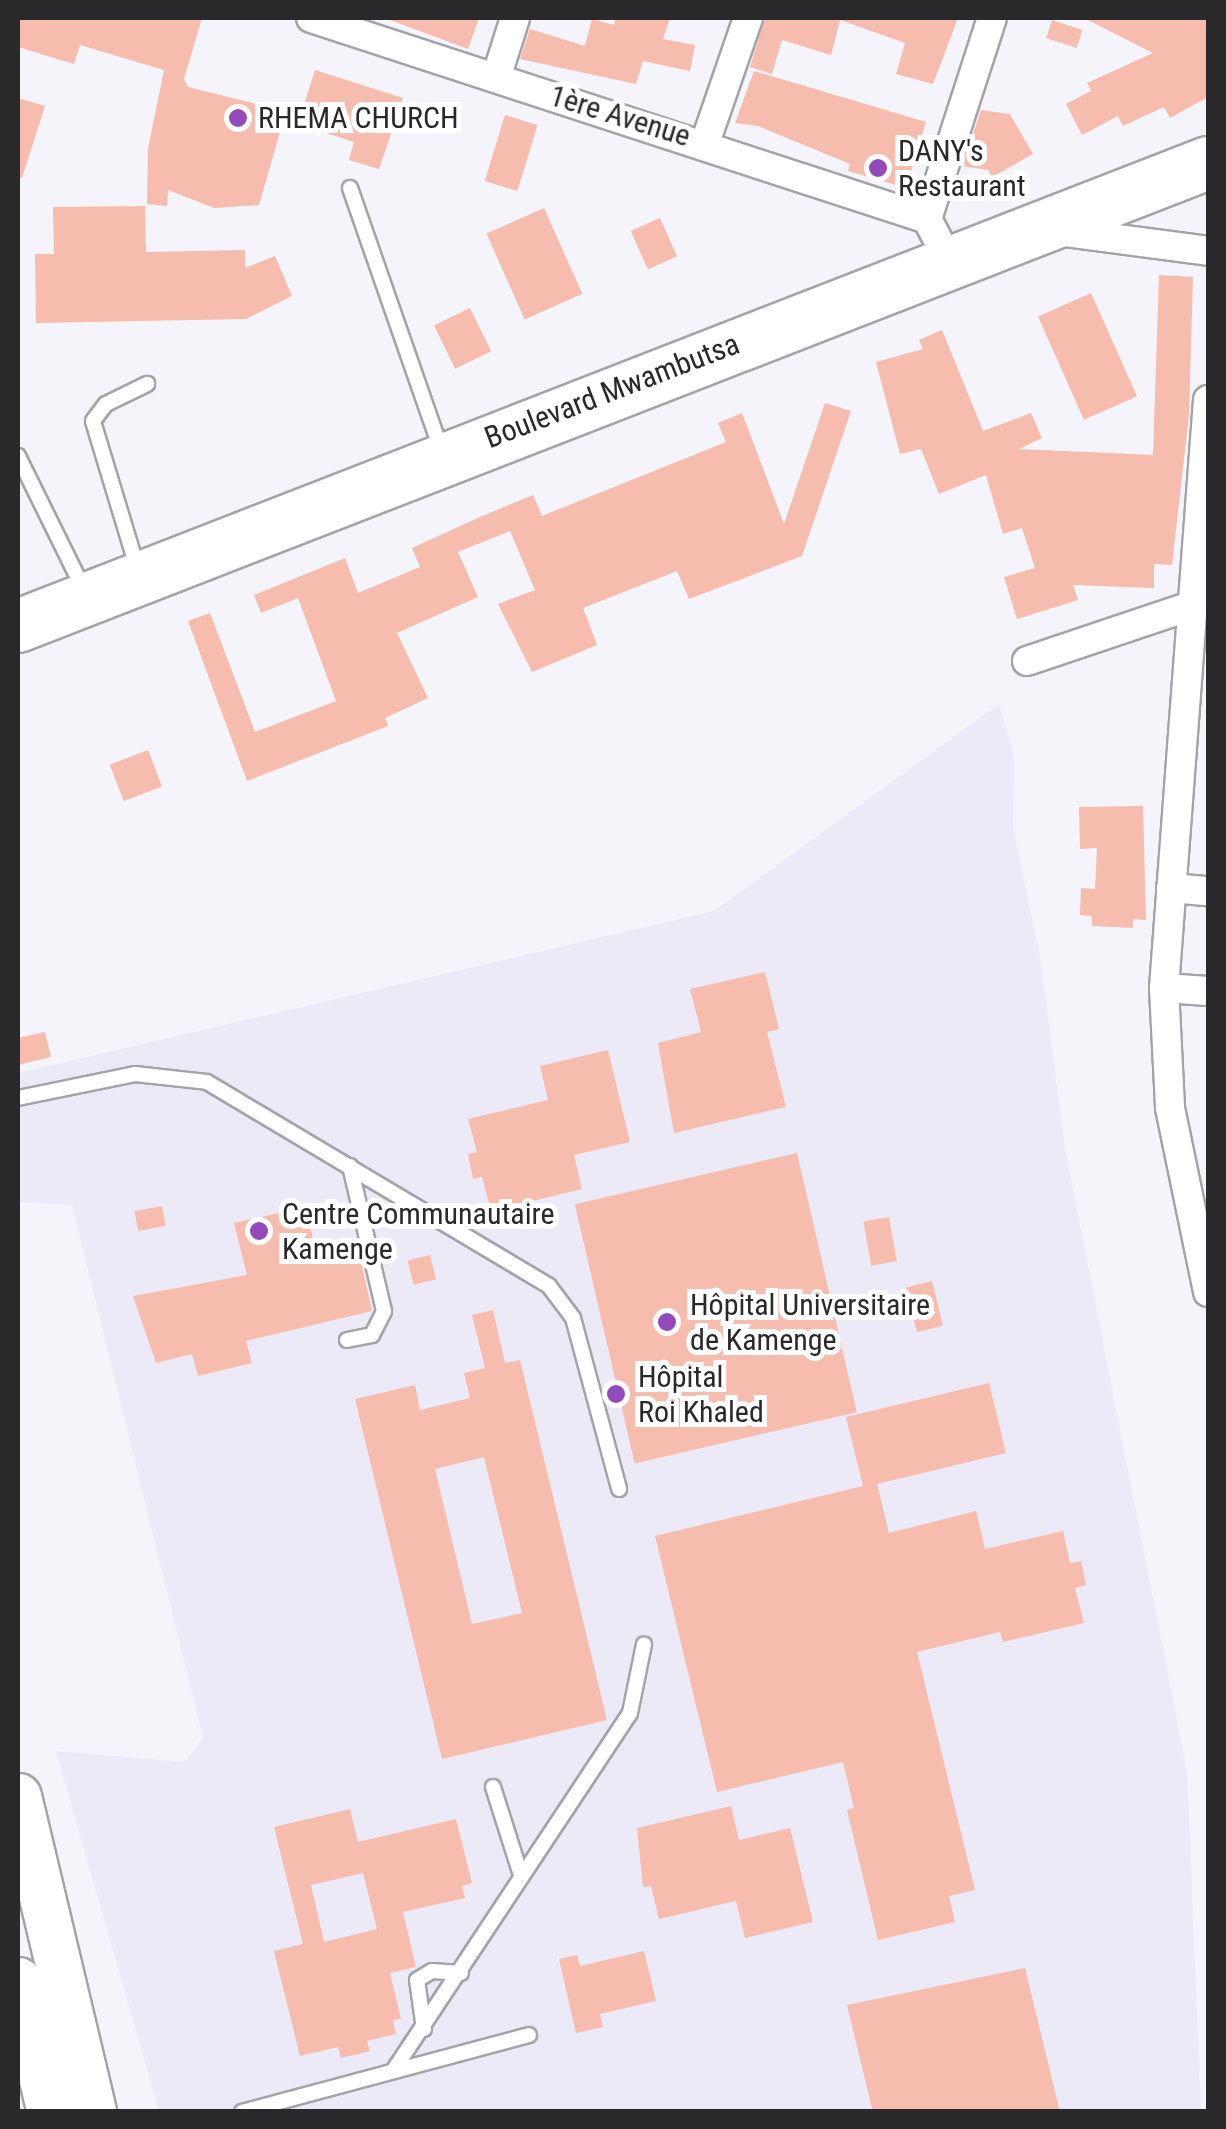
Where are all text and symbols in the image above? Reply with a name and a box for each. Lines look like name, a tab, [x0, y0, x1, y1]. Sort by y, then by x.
street label: 1ère Avenue	[545, 78, 695, 154]
place label: RHEMA CHURCH	[258, 100, 459, 136]
marker: RHEMA CHURCH	[227, 107, 249, 129]
place label: DANY's Restaurant	[898, 133, 1026, 204]
marker: DANY's Restaurant	[867, 157, 889, 179]
street label: Boulevard Mwambutsa	[480, 326, 744, 456]
place label: Centre Communautaire Kamenge	[282, 1196, 554, 1266]
marker: Centre Communautaire Kamenge	[246, 1218, 272, 1244]
place label: Hôpital Universitaire de Kamenge	[690, 1287, 930, 1358]
marker: Hôpital Universitaire de Kamenge	[654, 1309, 680, 1335]
place label: Hôpital Roi Khaled	[638, 1359, 764, 1430]
marker: Hôpital Roi Khaled	[603, 1381, 629, 1407]

